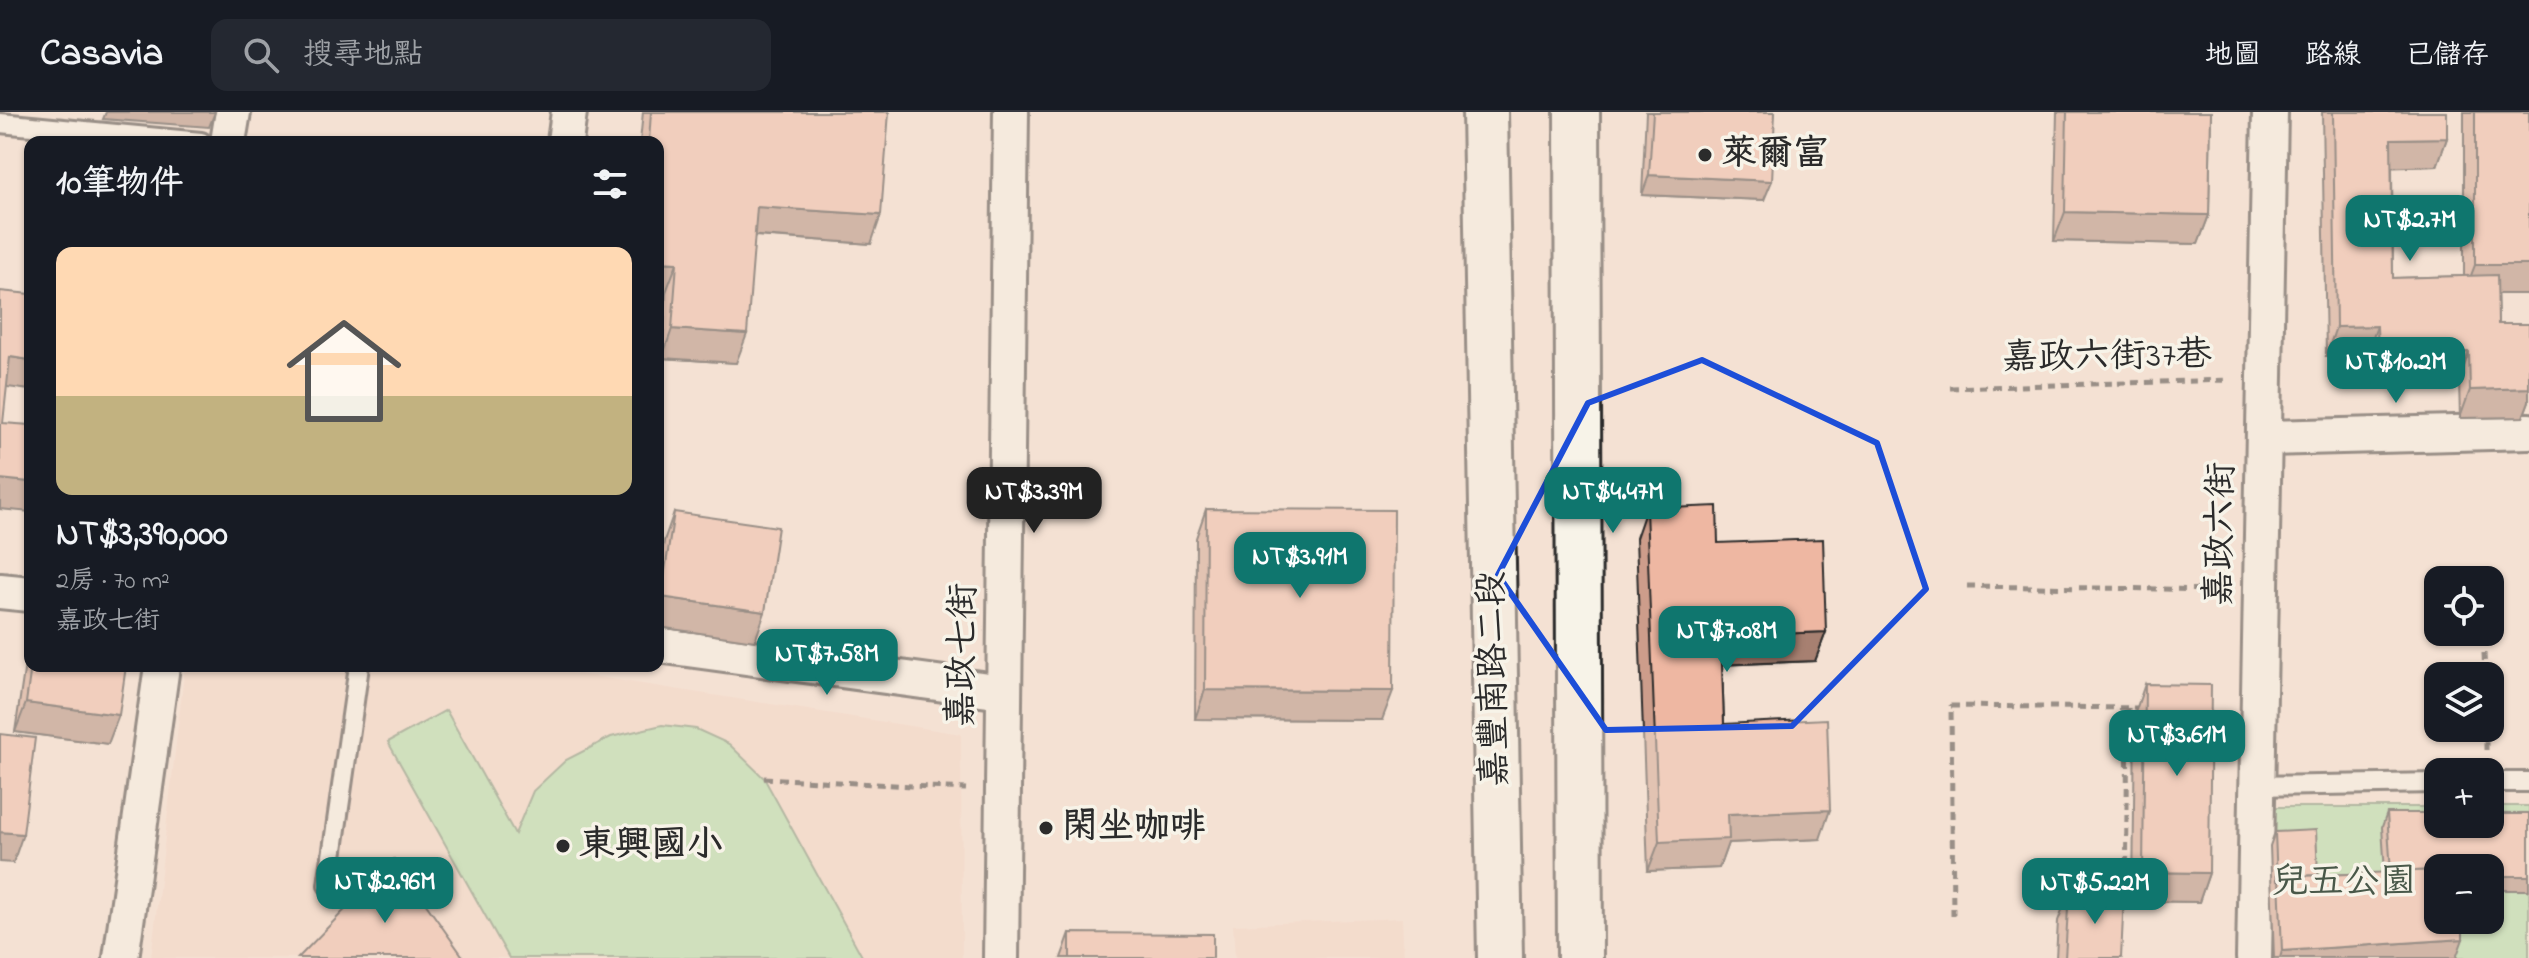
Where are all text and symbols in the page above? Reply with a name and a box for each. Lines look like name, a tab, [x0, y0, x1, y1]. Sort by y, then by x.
search box	[211, 19, 771, 91]
text: Casavia	[40, 27, 163, 83]
icon: search	[239, 33, 283, 77]
text: 搜尋地點	[303, 34, 423, 78]
text: 地圖	[2205, 36, 2261, 77]
text: 路線	[2305, 36, 2361, 77]
text: 已儲存	[2405, 36, 2489, 77]
place label: 萊爾富	[1721, 129, 1829, 182]
marker: 萊爾富	[1696, 146, 1714, 164]
text: 10筆物件	[56, 160, 184, 210]
icon: filters	[588, 162, 632, 206]
pin: NT$2.7M	[2336, 195, 2484, 263]
text: NT$2.7M	[2364, 202, 2456, 240]
icon: home	[272, 299, 416, 443]
street label: 嘉政六街37巷	[2002, 330, 2212, 386]
pin: NT$10.2M	[2313, 337, 2479, 405]
text: NT$10.2M	[2345, 344, 2447, 382]
street label: 嘉政六街	[2194, 462, 2250, 606]
pin: NT$3.39M	[951, 467, 1117, 535]
pin: NT$4.47M	[1530, 467, 1696, 535]
text: NT$3.39M	[985, 474, 1083, 512]
text: NT$4.47M	[1562, 474, 1664, 512]
text: NT$3,390,000	[56, 511, 228, 561]
pin: NT$3.91M	[1217, 532, 1383, 600]
text: NT$3.91M	[1252, 539, 1348, 577]
text: 2房 · 70 m²	[56, 563, 170, 601]
map controls	[2424, 566, 2504, 934]
button: locate	[2424, 566, 2504, 646]
street label: 嘉豐南路二段	[1467, 571, 1523, 787]
street label: 嘉政七街	[936, 583, 992, 727]
text: 嘉政七街	[56, 603, 160, 641]
pin: NT$7.08M	[1644, 606, 1810, 674]
text: NT$7.08M	[1677, 613, 1777, 651]
pin: NT$7.58M	[744, 629, 910, 697]
text: NT$7.58M	[775, 636, 879, 674]
button: layers	[2424, 662, 2504, 742]
pin: NT$3.61M	[2094, 710, 2260, 778]
text: NT$3.61M	[2127, 717, 2227, 755]
button: +	[2424, 758, 2504, 838]
place label: 閑坐咖啡	[1062, 802, 1206, 855]
marker: 閑坐咖啡	[1037, 819, 1055, 837]
place label: 東興國小	[579, 820, 723, 873]
marker: 東興國小	[554, 837, 572, 855]
button: −	[2424, 854, 2504, 934]
pin: NT$2.96M	[302, 857, 468, 925]
park label: 兒五公園	[2272, 857, 2416, 910]
pin: NT$5.22M	[2012, 858, 2178, 926]
text: NT$2.96M	[334, 864, 436, 902]
text: NT$5.22M	[2040, 865, 2150, 903]

